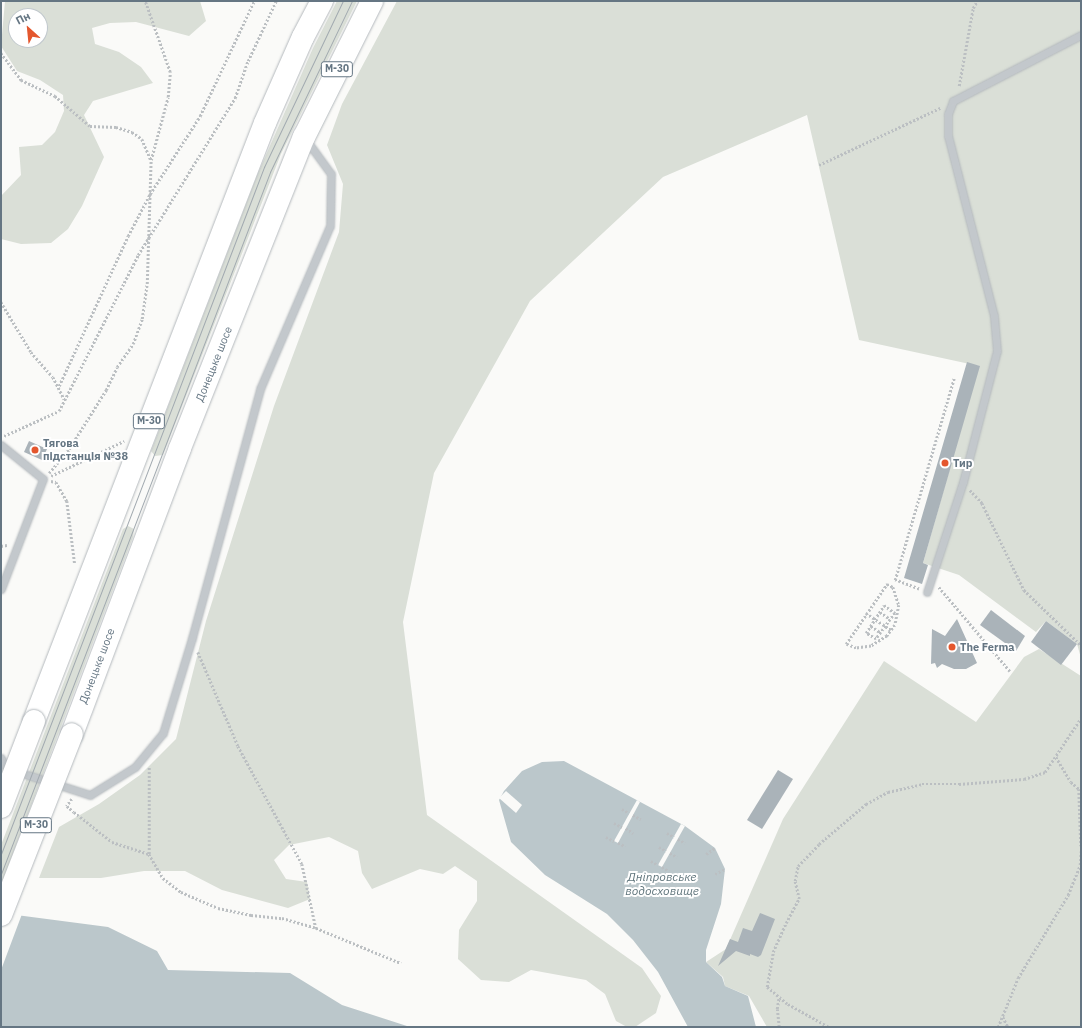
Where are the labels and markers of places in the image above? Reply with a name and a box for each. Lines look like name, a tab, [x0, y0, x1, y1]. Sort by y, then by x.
place label: Тягова пiдстанцiя №38	[43, 437, 128, 463]
marker: Тягова пiдстанцiя №38	[30, 445, 40, 455]
place label: Тир	[953, 456, 972, 470]
marker: Тир	[940, 458, 950, 468]
place label: The Ferma	[960, 640, 1015, 654]
marker: The Ferma	[947, 642, 957, 652]

